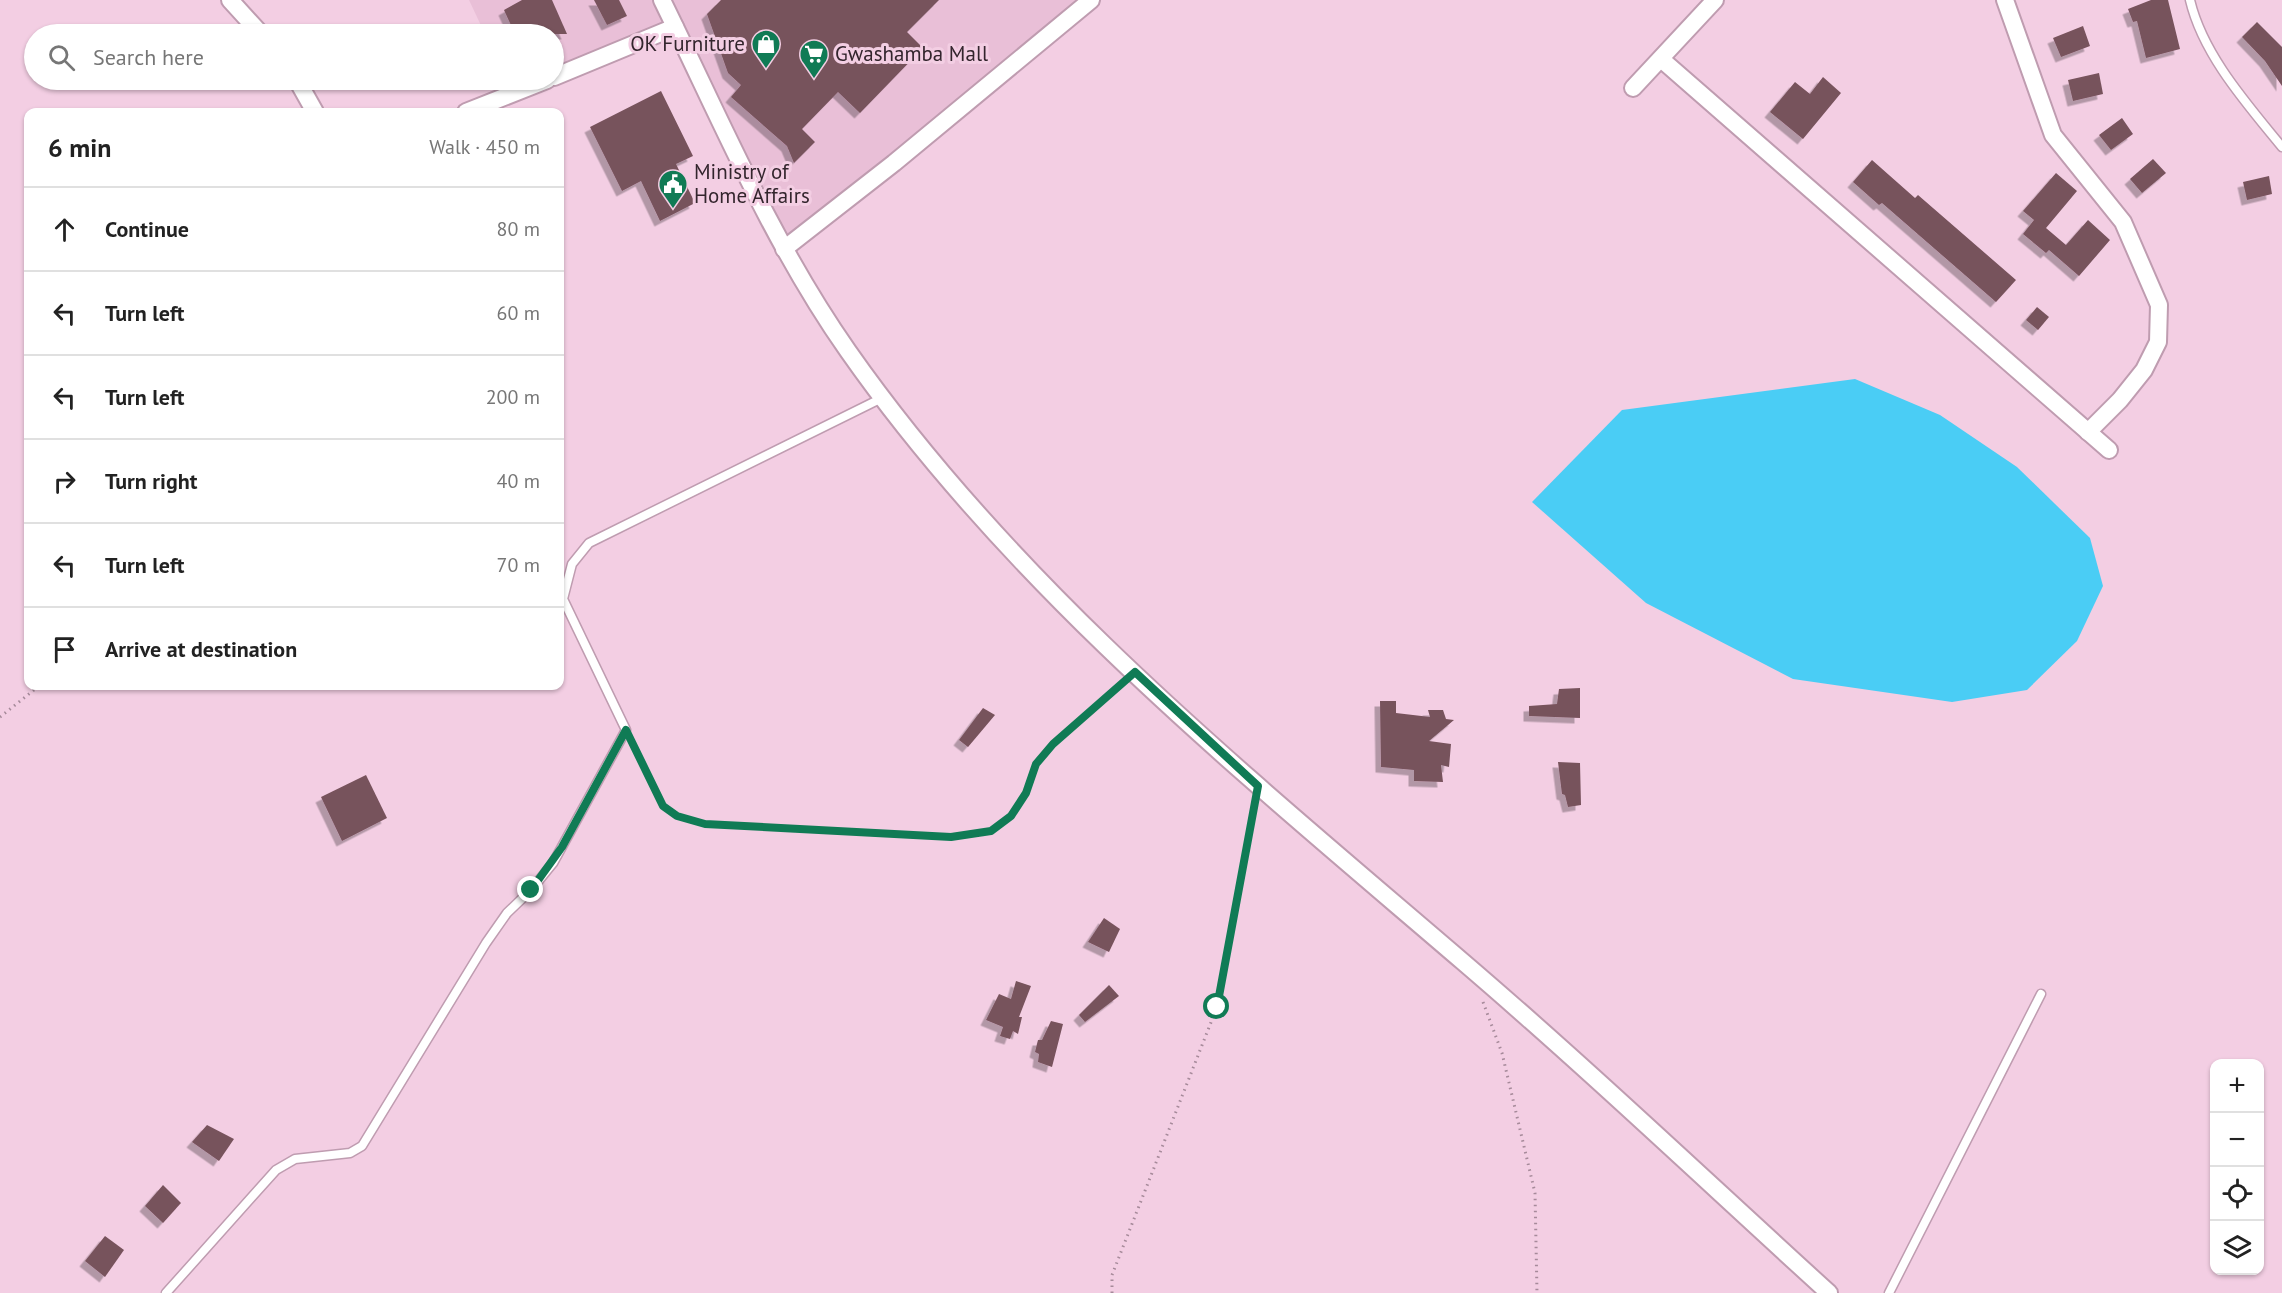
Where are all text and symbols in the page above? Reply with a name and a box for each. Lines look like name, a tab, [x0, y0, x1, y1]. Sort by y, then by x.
search box	[24, 24, 564, 90]
shop icon: OK Furniture	[750, 28, 782, 70]
place label: OK Furniture	[630, 30, 745, 57]
supermarket icon: Gwashamba Mall	[798, 38, 830, 80]
place label: Gwashamba Mall	[835, 40, 988, 67]
icon: search	[45, 41, 78, 74]
text: Search here	[93, 43, 204, 71]
text: 6 min	[48, 131, 111, 164]
text: Walk · 450 m	[429, 134, 540, 160]
place label: Ministry of Home Affairs	[694, 158, 810, 209]
public building icon: Ministry of Home Affairs	[657, 168, 689, 210]
icon: ahead	[48, 213, 81, 246]
text: Continue	[105, 215, 189, 243]
text: 80 m	[497, 216, 540, 242]
icon: left	[48, 297, 81, 330]
text: Turn left	[105, 299, 185, 327]
text: 60 m	[497, 300, 540, 326]
icon: left	[48, 381, 81, 414]
text: Turn left	[105, 383, 185, 411]
text: 200 m	[486, 384, 540, 410]
icon: right	[48, 465, 81, 498]
text: Turn right	[105, 467, 197, 495]
text: 40 m	[497, 468, 540, 494]
icon: left	[48, 549, 81, 582]
text: Turn left	[105, 551, 185, 579]
text: 70 m	[497, 552, 540, 578]
icon: arrive	[48, 633, 81, 666]
text: Arrive at destination	[105, 635, 297, 663]
route end	[517, 876, 543, 902]
route start	[1203, 993, 1229, 1019]
map controls	[2210, 1059, 2264, 1275]
button: +	[2210, 1059, 2264, 1113]
button: −	[2210, 1113, 2264, 1167]
button: locate	[2210, 1167, 2264, 1221]
button: layers	[2210, 1221, 2264, 1275]

